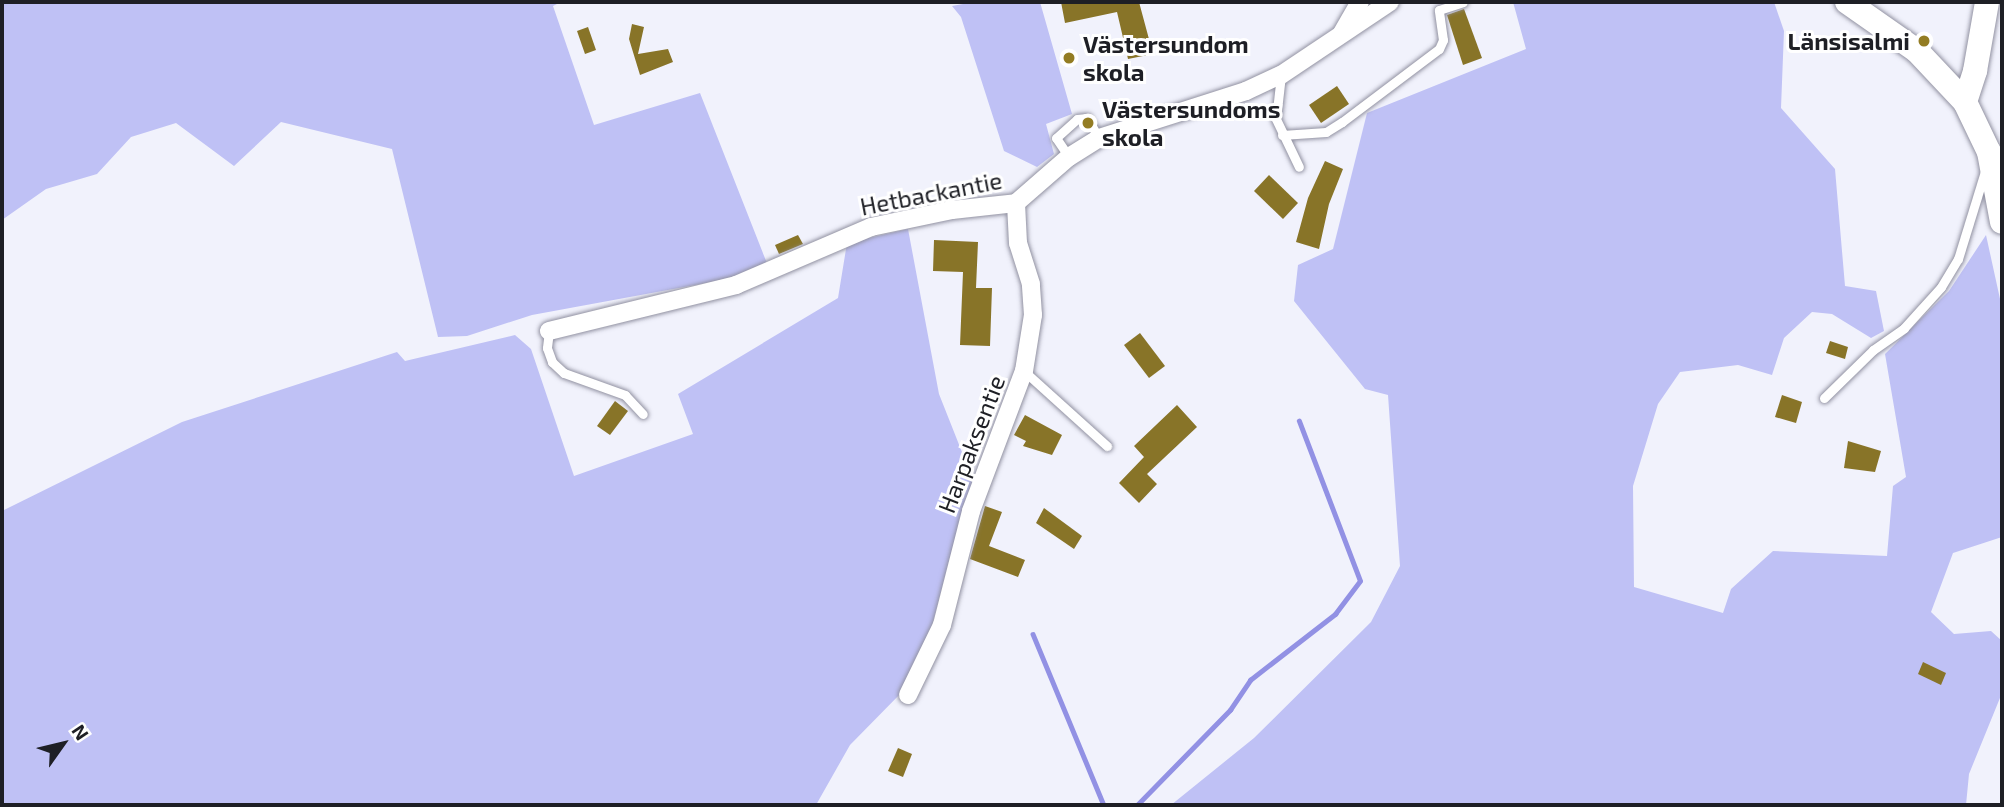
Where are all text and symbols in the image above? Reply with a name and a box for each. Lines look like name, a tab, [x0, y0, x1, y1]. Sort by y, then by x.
place label: Länsisalmi	[1788, 27, 1910, 55]
place label: Västersundom skola	[1083, 30, 1249, 86]
marker: Länsisalmi	[1916, 33, 1932, 49]
marker: Västersundom skola	[1061, 50, 1077, 66]
place label: Västersundoms skola	[1102, 95, 1281, 151]
marker: Västersundoms skola	[1080, 115, 1096, 131]
street label: Hetbackantie	[858, 165, 1004, 221]
street label: Harpaksentie	[932, 371, 1010, 517]
north arrow	[28, 709, 98, 779]
text: N	[67, 720, 94, 744]

